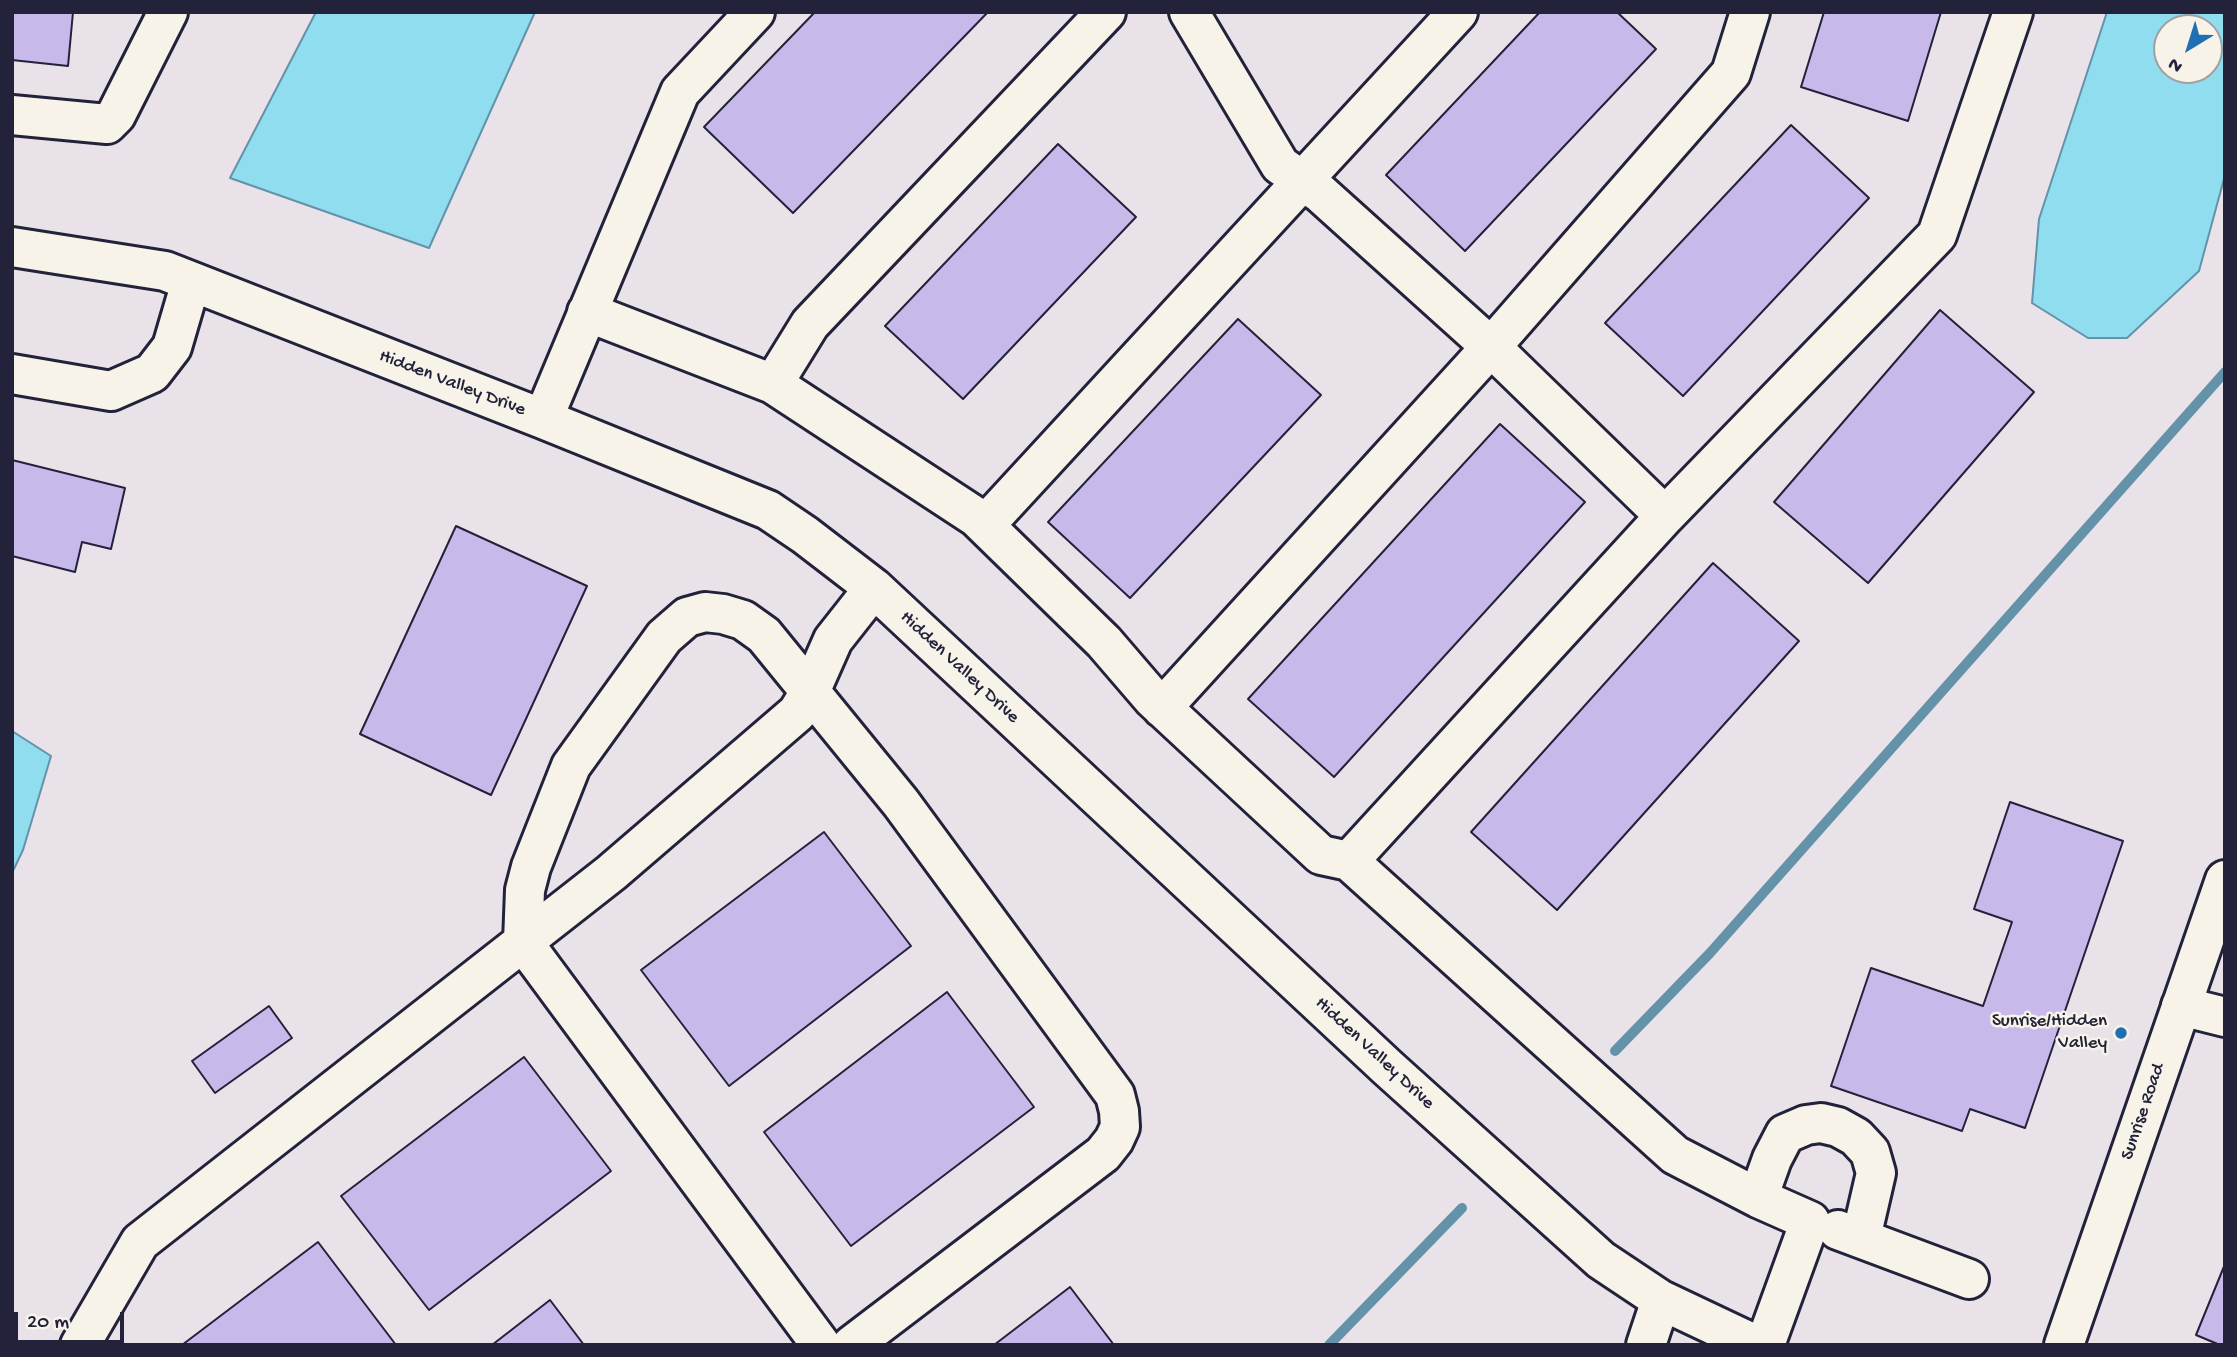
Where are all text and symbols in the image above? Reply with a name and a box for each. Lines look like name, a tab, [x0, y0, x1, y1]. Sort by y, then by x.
north arrow	[2153, 14, 2223, 84]
text: N	[2164, 51, 2188, 77]
street label: Hidden Valley Drive	[376, 346, 528, 422]
street label: Hidden Valley Drive	[895, 607, 1023, 729]
street label: Hidden Valley Drive	[1310, 993, 1438, 1115]
place label: Sunrise/Hidden Valley	[1992, 1011, 2107, 1055]
marker: Sunrise/Hidden Valley	[2113, 1025, 2129, 1041]
street label: Sunrise Road	[2117, 1061, 2171, 1163]
scale bar	[18, 1298, 128, 1342]
text: 20 m	[27, 1311, 69, 1336]

